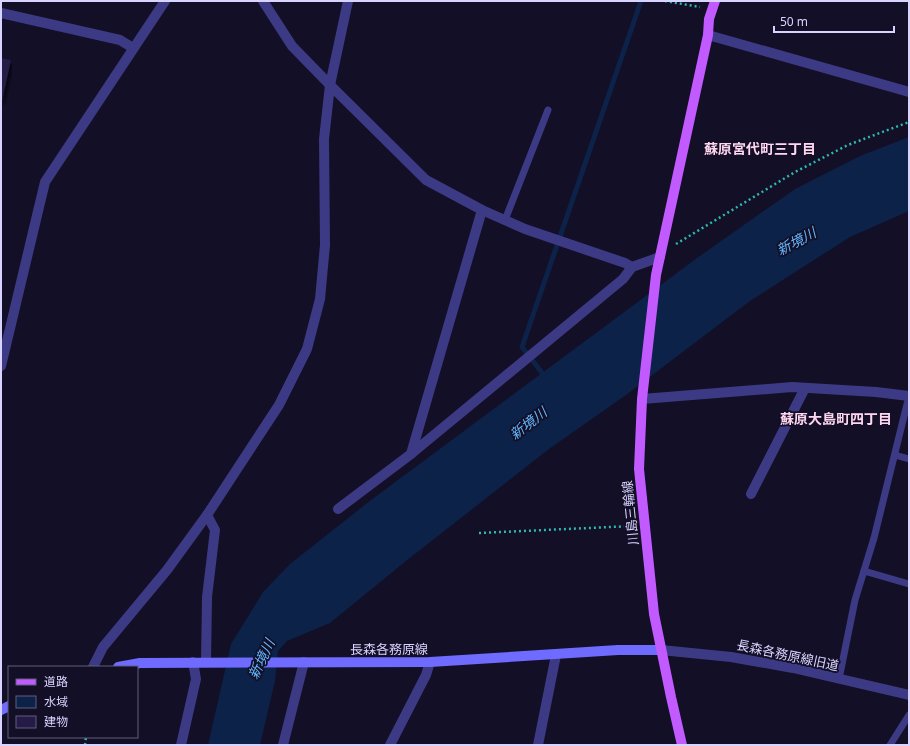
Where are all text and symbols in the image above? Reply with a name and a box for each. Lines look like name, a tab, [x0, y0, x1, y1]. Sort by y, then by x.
scale bar	[774, 8, 894, 34]
text: 50 m	[780, 13, 808, 30]
district label: 蘇原宮代町三丁目	[704, 139, 816, 158]
water label: 新境川	[773, 222, 821, 259]
water label: 新境川	[506, 401, 552, 443]
district label: 蘇原大島町四丁目	[780, 409, 892, 428]
street label: 川島三輪線	[618, 480, 642, 546]
water label: 新境川	[244, 634, 279, 682]
street label: 長森各務原線旧道	[735, 635, 841, 675]
street label: 長森各務原線	[350, 640, 428, 658]
legend	[8, 666, 138, 738]
text: 道路	[44, 673, 68, 690]
text: 水域	[44, 693, 68, 710]
text: 建物	[44, 713, 68, 730]

